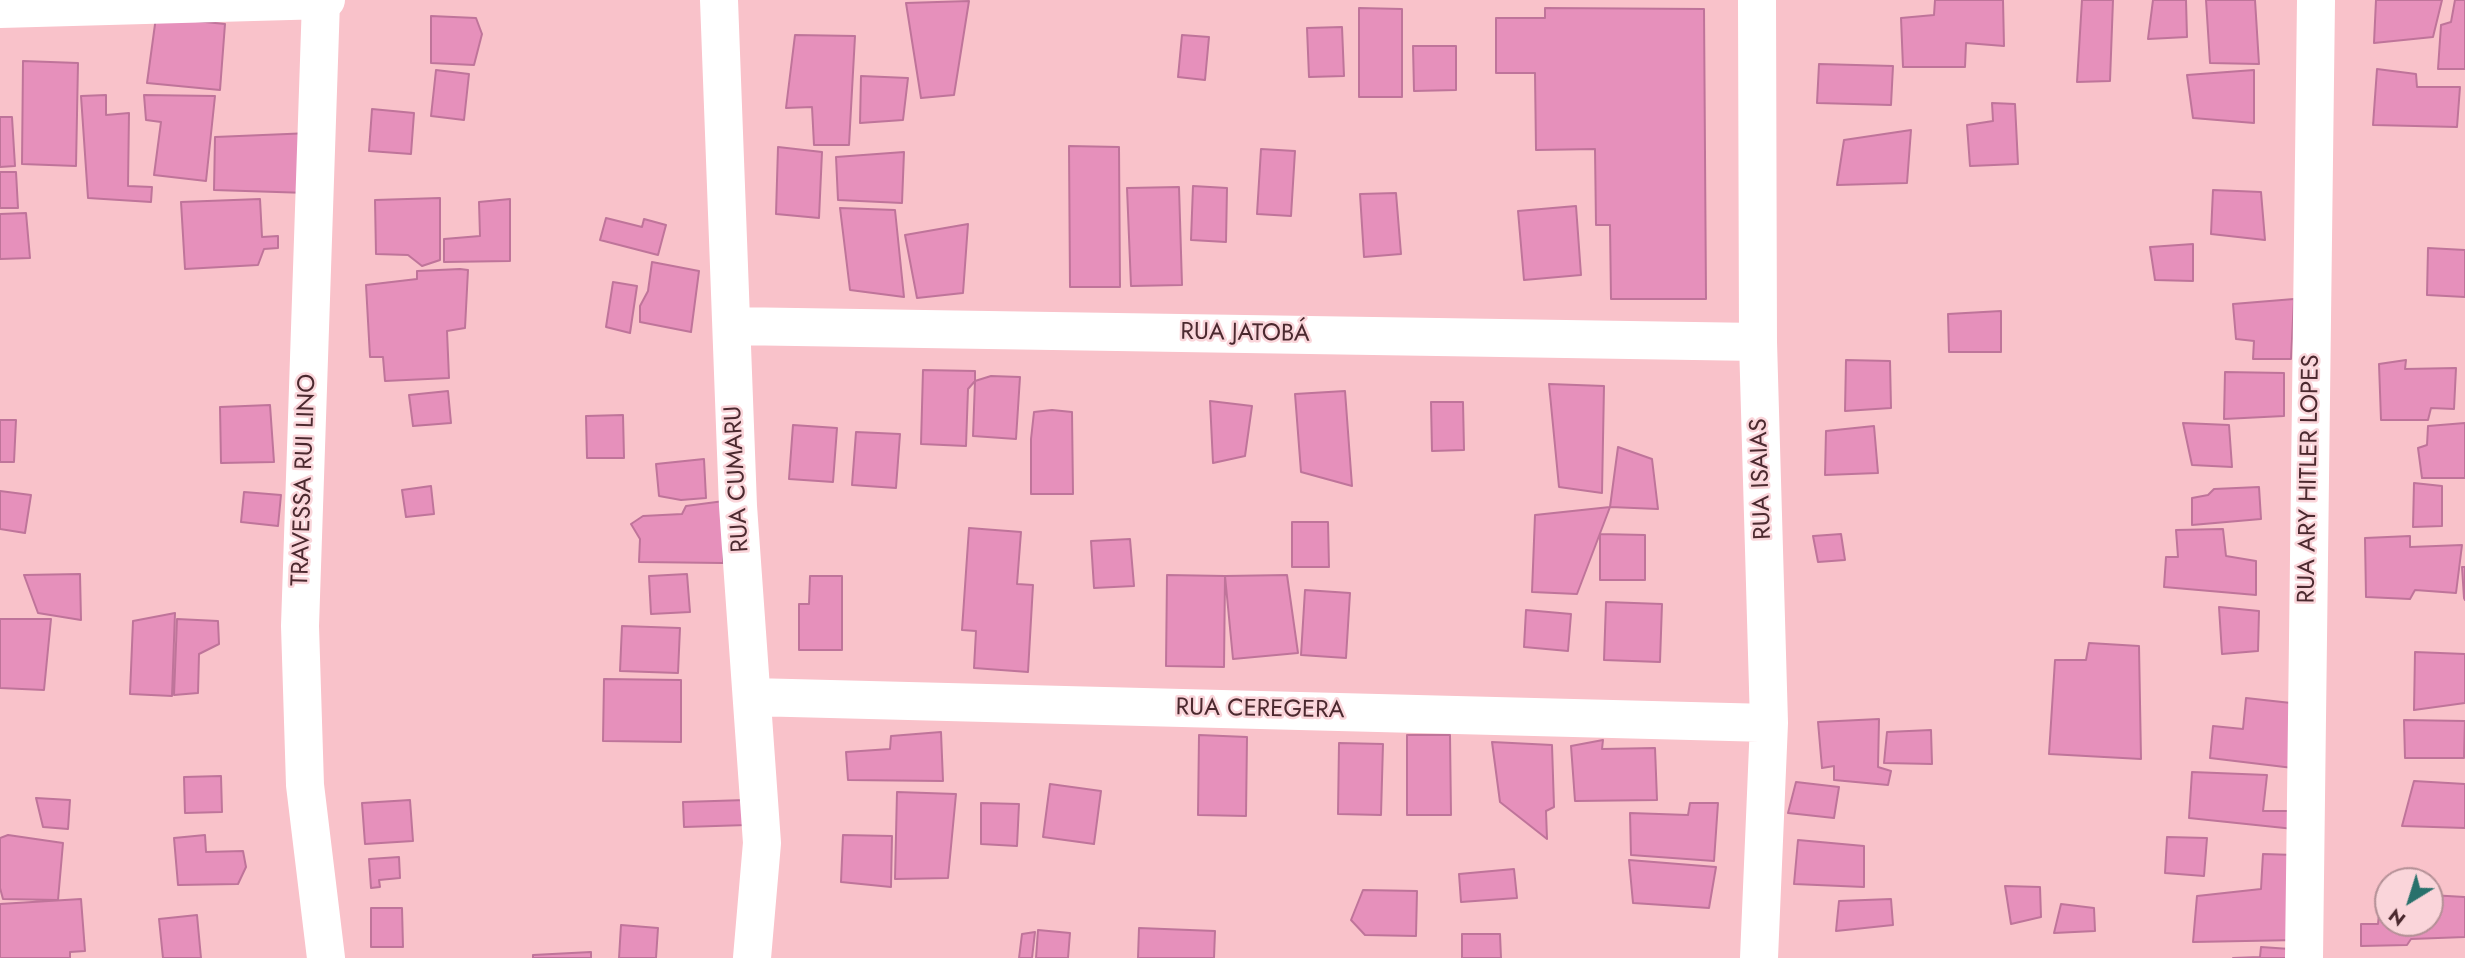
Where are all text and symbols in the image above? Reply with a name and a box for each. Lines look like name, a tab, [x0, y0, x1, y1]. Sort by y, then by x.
street label: RUA JATOBÁ	[1180, 318, 1310, 350]
street label: RUA ARY HITLER LOPES	[2293, 354, 2327, 604]
street label: TRAVESSA RUI LINO	[287, 373, 323, 587]
street label: RUA CUMARU	[720, 405, 756, 553]
street label: RUA ISAIAS	[1745, 418, 1779, 540]
street label: RUA CEREGERA	[1175, 694, 1345, 726]
north arrow	[2374, 867, 2444, 937]
text: N	[2383, 902, 2411, 933]

